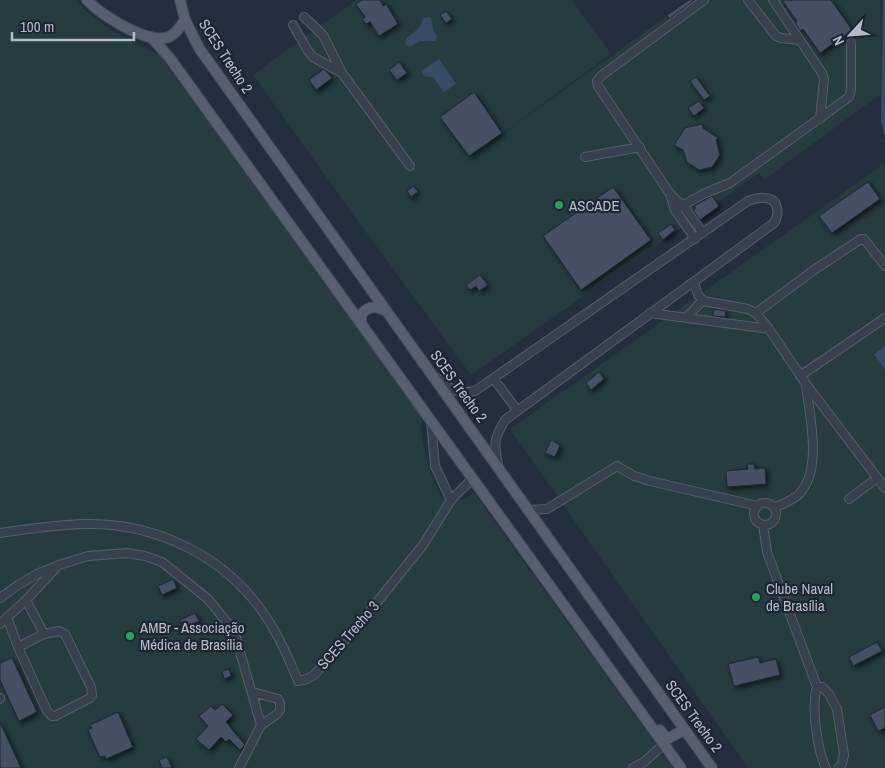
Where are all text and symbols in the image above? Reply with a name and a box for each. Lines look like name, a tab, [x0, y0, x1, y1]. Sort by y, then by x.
scale bar	[12, 10, 135, 42]
north arrow	[825, 10, 875, 60]
street label: SCES Trecho 2	[194, 15, 258, 97]
text: 100 m	[20, 16, 54, 37]
text: N	[828, 33, 848, 48]
place label: ASCADE	[568, 195, 620, 216]
marker: ASCADE	[553, 199, 565, 211]
street label: SCES Trecho 2	[426, 346, 493, 427]
place label: Clube Naval de Brasília	[766, 578, 833, 616]
marker: Clube Naval de Brasília	[750, 591, 762, 603]
street label: SCES Trecho 3	[312, 596, 384, 674]
place label: AMBr - Associação Médica de Brasília	[139, 617, 245, 655]
marker: AMBr - Associação Médica de Brasília	[124, 630, 136, 642]
street label: SCES Trecho 2	[661, 676, 728, 757]

